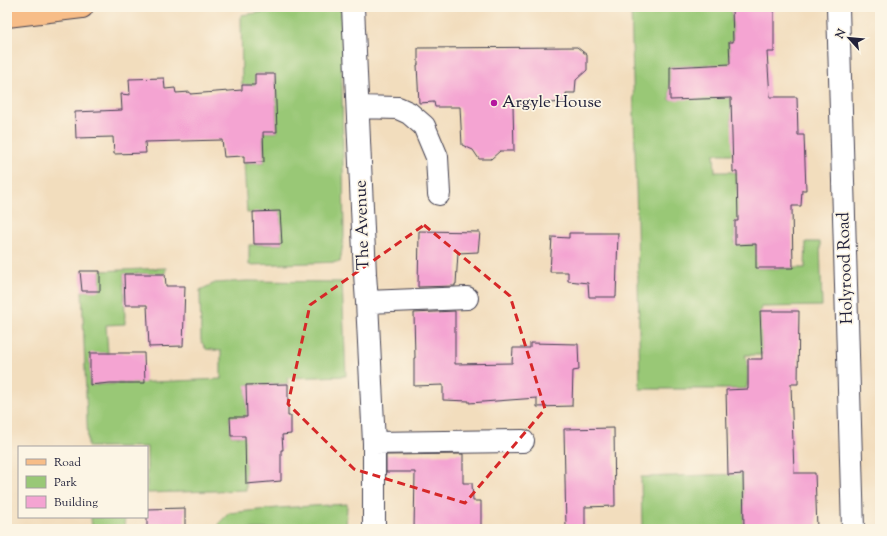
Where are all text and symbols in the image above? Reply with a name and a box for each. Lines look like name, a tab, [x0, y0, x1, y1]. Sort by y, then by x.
north arrow	[829, 18, 869, 58]
text: N	[831, 26, 850, 42]
place label: Argyle House	[502, 91, 602, 115]
marker: Argyle House	[489, 98, 499, 108]
street label: The Avenue	[349, 179, 377, 270]
street label: Holyrood Road	[832, 211, 860, 324]
legend	[18, 446, 148, 518]
text: Road	[54, 454, 81, 472]
text: Park	[54, 474, 77, 492]
text: Building	[54, 494, 98, 512]

